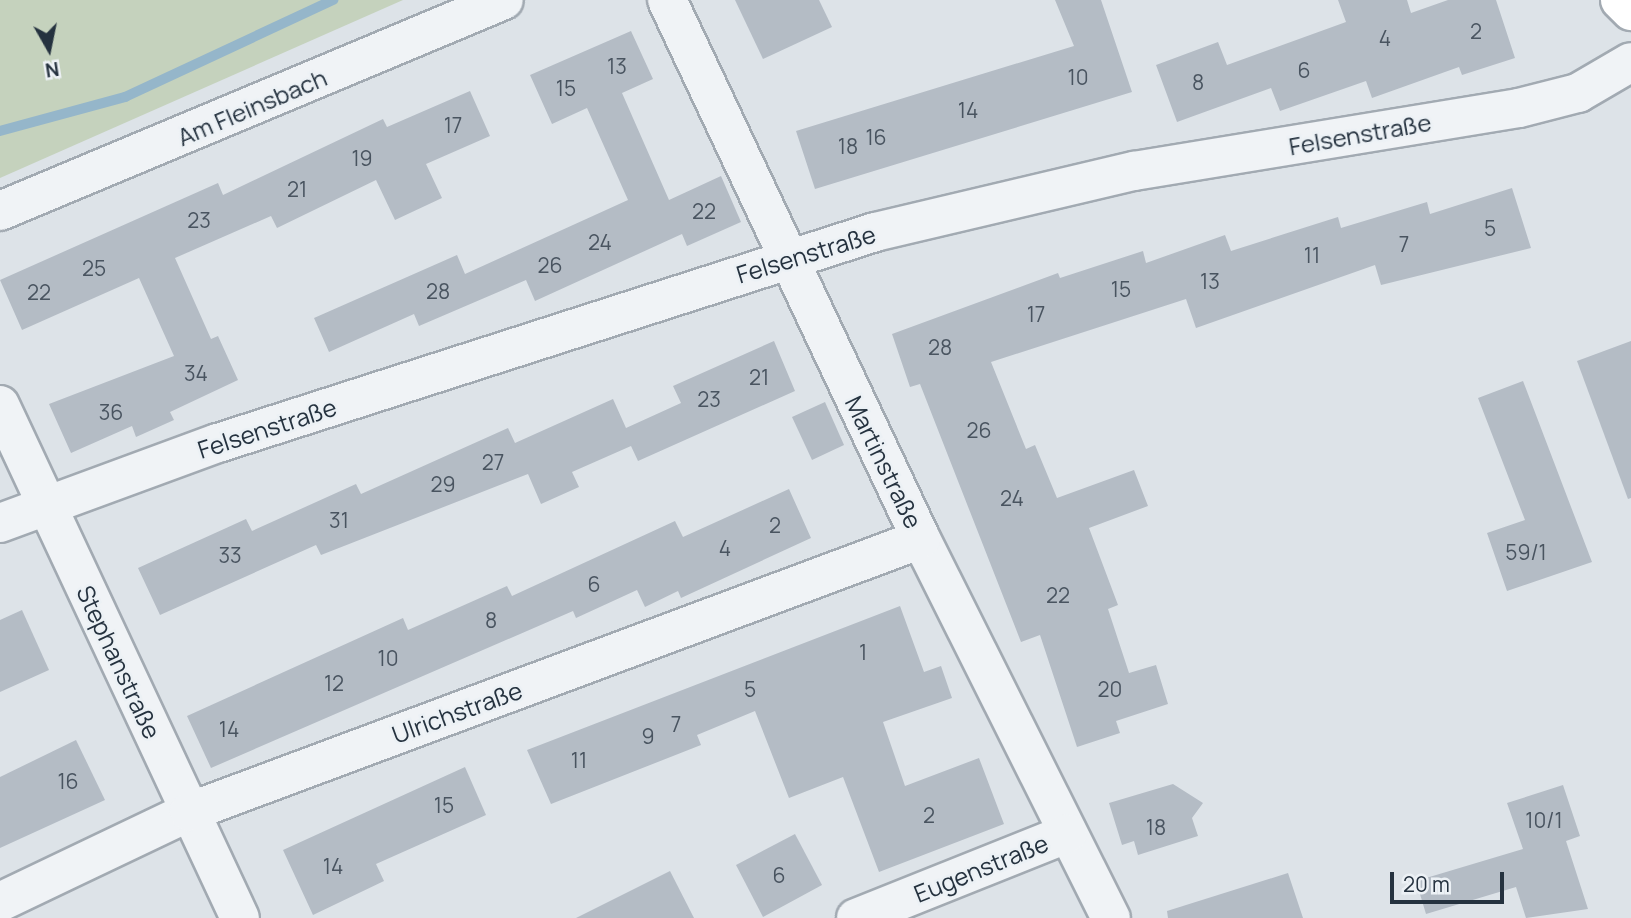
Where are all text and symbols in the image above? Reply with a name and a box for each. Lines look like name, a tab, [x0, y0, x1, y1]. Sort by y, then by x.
north arrow	[14, 14, 84, 84]
house number: 2	[1470, 18, 1482, 44]
house number: 4	[1379, 25, 1391, 51]
house number: 13	[607, 53, 627, 79]
text: N	[44, 56, 61, 84]
house number: 6	[1297, 57, 1311, 83]
street label: Am Fleinsbach	[173, 63, 331, 151]
house number: 10	[1068, 64, 1088, 90]
house number: 8	[1192, 69, 1204, 95]
house number: 15	[556, 75, 576, 101]
house number: 14	[958, 97, 978, 123]
street label: Felsenstraße	[1287, 107, 1433, 161]
house number: 17	[444, 112, 462, 138]
house number: 16	[865, 124, 887, 150]
house number: 18	[838, 133, 858, 159]
house number: 19	[351, 145, 373, 171]
house number: 21	[287, 176, 307, 202]
house number: 22	[692, 198, 716, 224]
house number: 23	[187, 207, 211, 233]
house number: 5	[1484, 215, 1496, 241]
street label: Felsenstraße	[733, 219, 879, 289]
house number: 24	[588, 229, 612, 255]
house number: 7	[1399, 231, 1409, 257]
house number: 11	[1304, 242, 1320, 268]
house number: 26	[537, 252, 563, 278]
house number: 25	[82, 255, 106, 281]
house number: 13	[1200, 268, 1220, 294]
house number: 15	[1111, 276, 1131, 302]
house number: 28	[426, 278, 450, 304]
house number: 22	[27, 279, 51, 305]
house number: 17	[1027, 301, 1045, 327]
house number: 28	[928, 334, 952, 360]
house number: 34	[184, 360, 208, 386]
house number: 21	[749, 364, 769, 390]
house number: 23	[697, 386, 721, 412]
street label: Martinstraße	[840, 391, 928, 533]
street label: Felsenstraße	[194, 392, 340, 464]
house number: 36	[99, 399, 123, 425]
house number: 26	[966, 417, 992, 443]
house number: 27	[482, 449, 504, 475]
house number: 29	[430, 471, 456, 497]
house number: 24	[1000, 485, 1024, 511]
house number: 31	[329, 507, 349, 533]
house number: 2	[769, 512, 781, 538]
house number: 4	[719, 535, 731, 561]
house number: 59/1	[1505, 539, 1547, 565]
house number: 33	[218, 542, 242, 568]
house number: 6	[587, 571, 601, 597]
street label: Stephanstraße	[71, 581, 167, 743]
house number: 22	[1046, 582, 1070, 608]
house number: 8	[485, 607, 497, 633]
house number: 1	[859, 639, 867, 665]
house number: 10	[378, 645, 398, 671]
house number: 12	[324, 670, 344, 696]
street label: Ulrichstraße	[388, 675, 526, 749]
house number: 5	[744, 676, 756, 702]
house number: 20	[1098, 676, 1122, 702]
house number: 7	[671, 711, 681, 737]
house number: 14	[219, 716, 239, 742]
house number: 9	[641, 723, 655, 749]
house number: 11	[571, 747, 587, 773]
house number: 16	[57, 768, 79, 794]
house number: 15	[434, 792, 454, 818]
house number: 2	[923, 802, 935, 828]
house number: 10/1	[1525, 807, 1563, 833]
house number: 18	[1146, 814, 1166, 840]
street label: Eugenstraße	[910, 828, 1052, 908]
house number: 14	[323, 853, 343, 879]
scale bar	[1393, 858, 1507, 902]
house number: 6	[772, 862, 786, 888]
text: 20 m	[1403, 870, 1450, 898]

